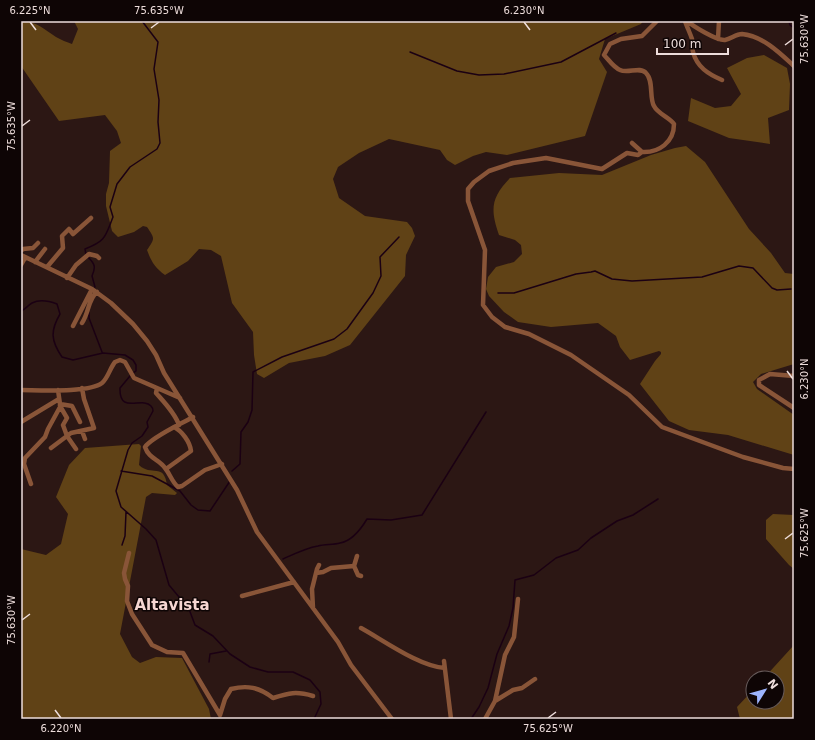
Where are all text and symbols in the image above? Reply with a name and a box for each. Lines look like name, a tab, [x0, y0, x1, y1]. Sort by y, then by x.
text: 6.225°N	[9, 5, 51, 16]
text: 75.635°W	[134, 5, 184, 16]
text: 6.230°N	[503, 5, 545, 16]
text: 75.630°W	[799, 14, 810, 64]
scale bar	[657, 30, 728, 56]
text: 100 m	[663, 37, 701, 51]
text: 75.635°W	[6, 101, 17, 151]
text: 6.230°N	[799, 358, 810, 400]
text: 75.625°W	[799, 508, 810, 558]
text: 75.630°W	[6, 595, 17, 645]
district label: Altavista	[134, 596, 210, 614]
north arrow	[745, 670, 785, 710]
text: N	[765, 677, 781, 692]
text: 6.220°N	[40, 723, 82, 734]
text: 75.625°W	[523, 723, 573, 734]

